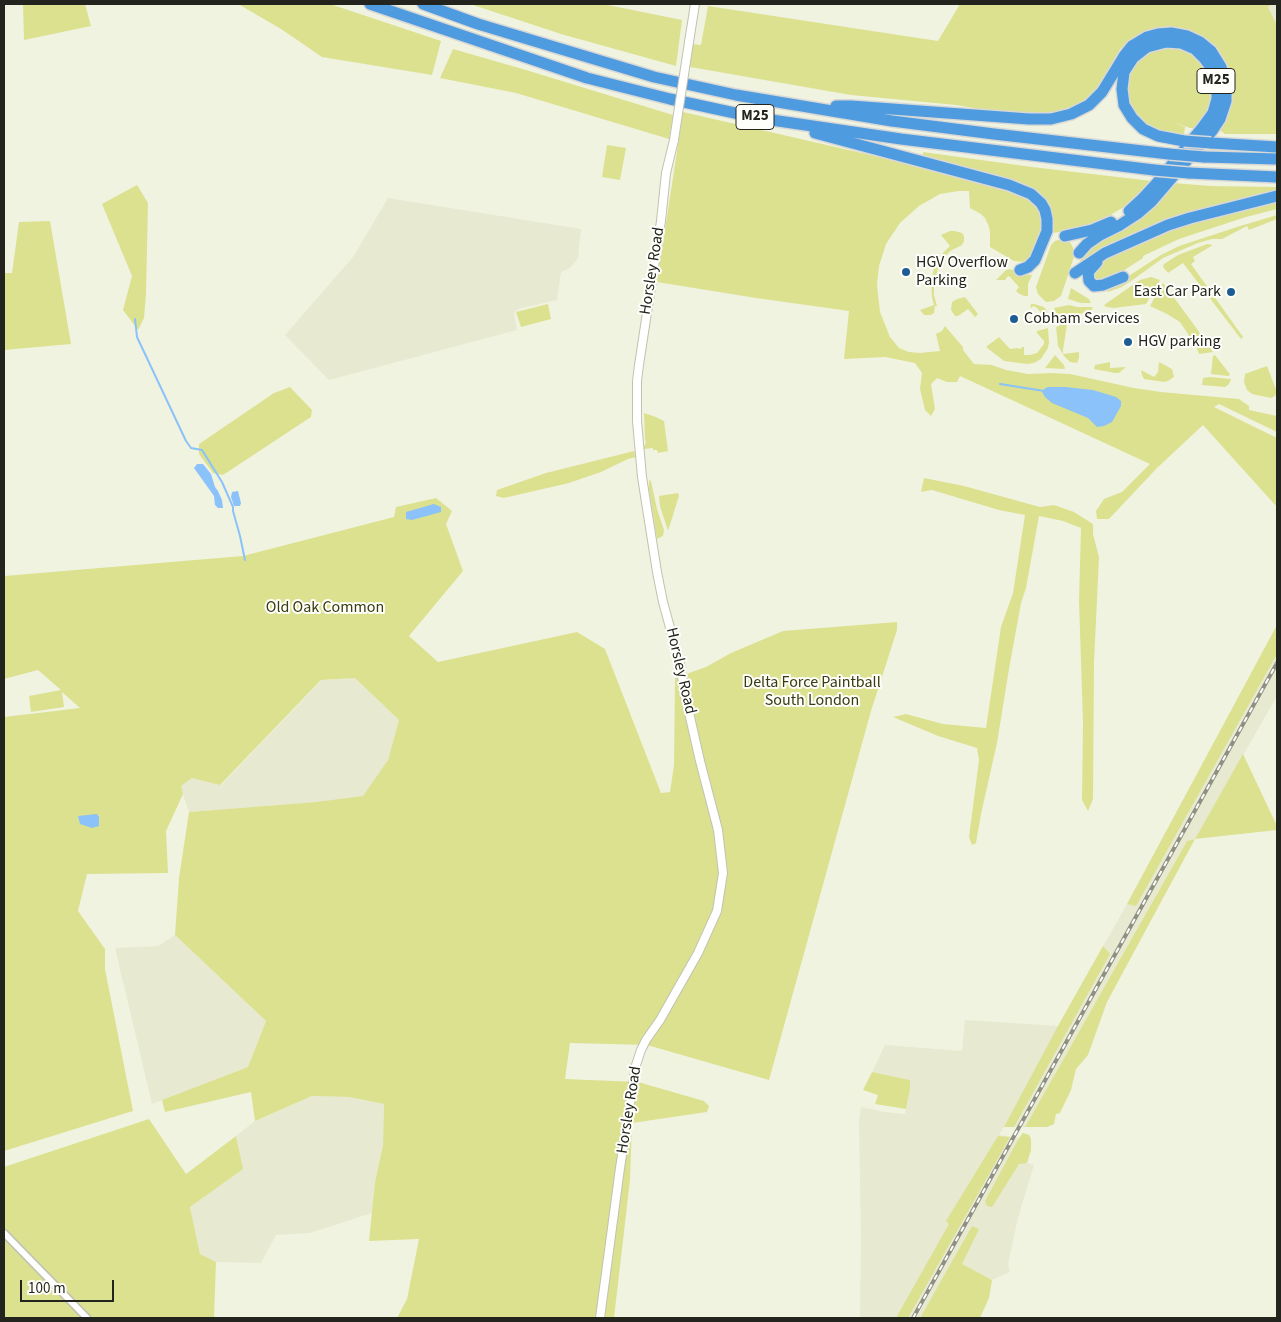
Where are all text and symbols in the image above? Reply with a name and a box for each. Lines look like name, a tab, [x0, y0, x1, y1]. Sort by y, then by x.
road number: M25	[1197, 68, 1235, 94]
road number: M25	[736, 104, 774, 130]
street label: Horsley Road	[637, 226, 669, 316]
place label: HGV Overflow Parking	[916, 253, 1008, 291]
marker: HGV Overflow Parking	[900, 266, 912, 278]
place label: East Car Park	[1134, 282, 1221, 302]
marker: East Car Park	[1225, 286, 1237, 298]
place label: Cobham Services	[1024, 309, 1139, 329]
marker: Cobham Services	[1008, 313, 1020, 325]
place label: HGV parking	[1138, 332, 1220, 352]
marker: HGV parking	[1122, 336, 1134, 348]
park label: Old Oak Common	[266, 598, 384, 618]
street label: Horsley Road	[661, 626, 699, 716]
park label: Delta Force Paintball South London	[743, 673, 881, 711]
street label: Horsley Road	[614, 1065, 646, 1155]
scale bar	[22, 1270, 116, 1302]
text: 100 m	[28, 1278, 66, 1299]

